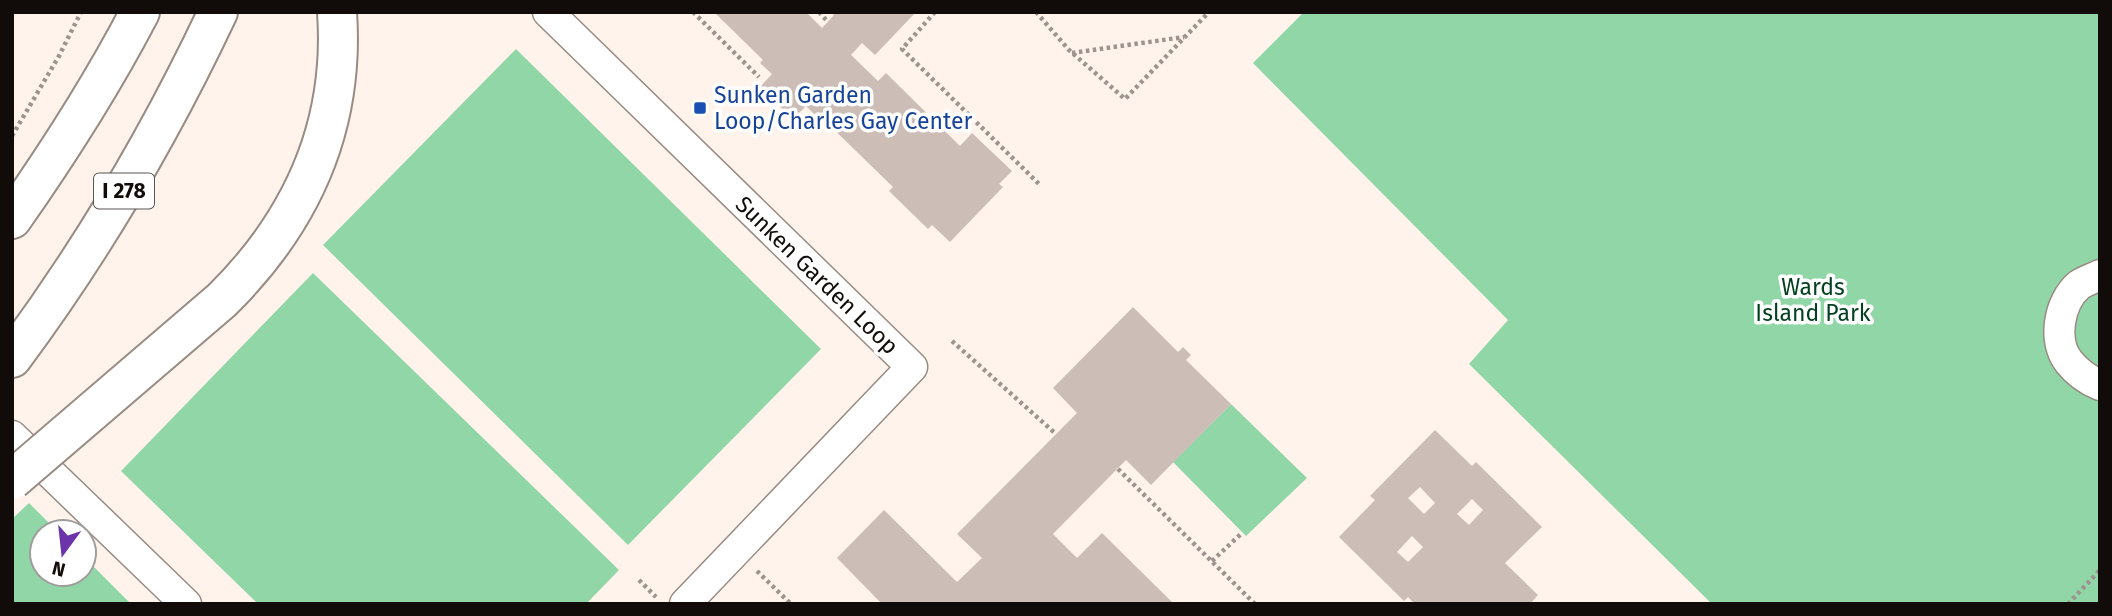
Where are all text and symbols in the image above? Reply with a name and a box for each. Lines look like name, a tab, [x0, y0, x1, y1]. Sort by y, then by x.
place label: Sunken Garden Loop/Charles Gay Center	[714, 81, 972, 135]
marker: Sunken Garden Loop/Charles Gay Center	[692, 100, 708, 116]
road number: I 278	[94, 174, 154, 208]
street label: Sunken Garden Loop	[730, 190, 904, 360]
park label: Wards Island Park	[1755, 273, 1871, 327]
north arrow	[28, 518, 98, 588]
text: N	[50, 556, 68, 582]

